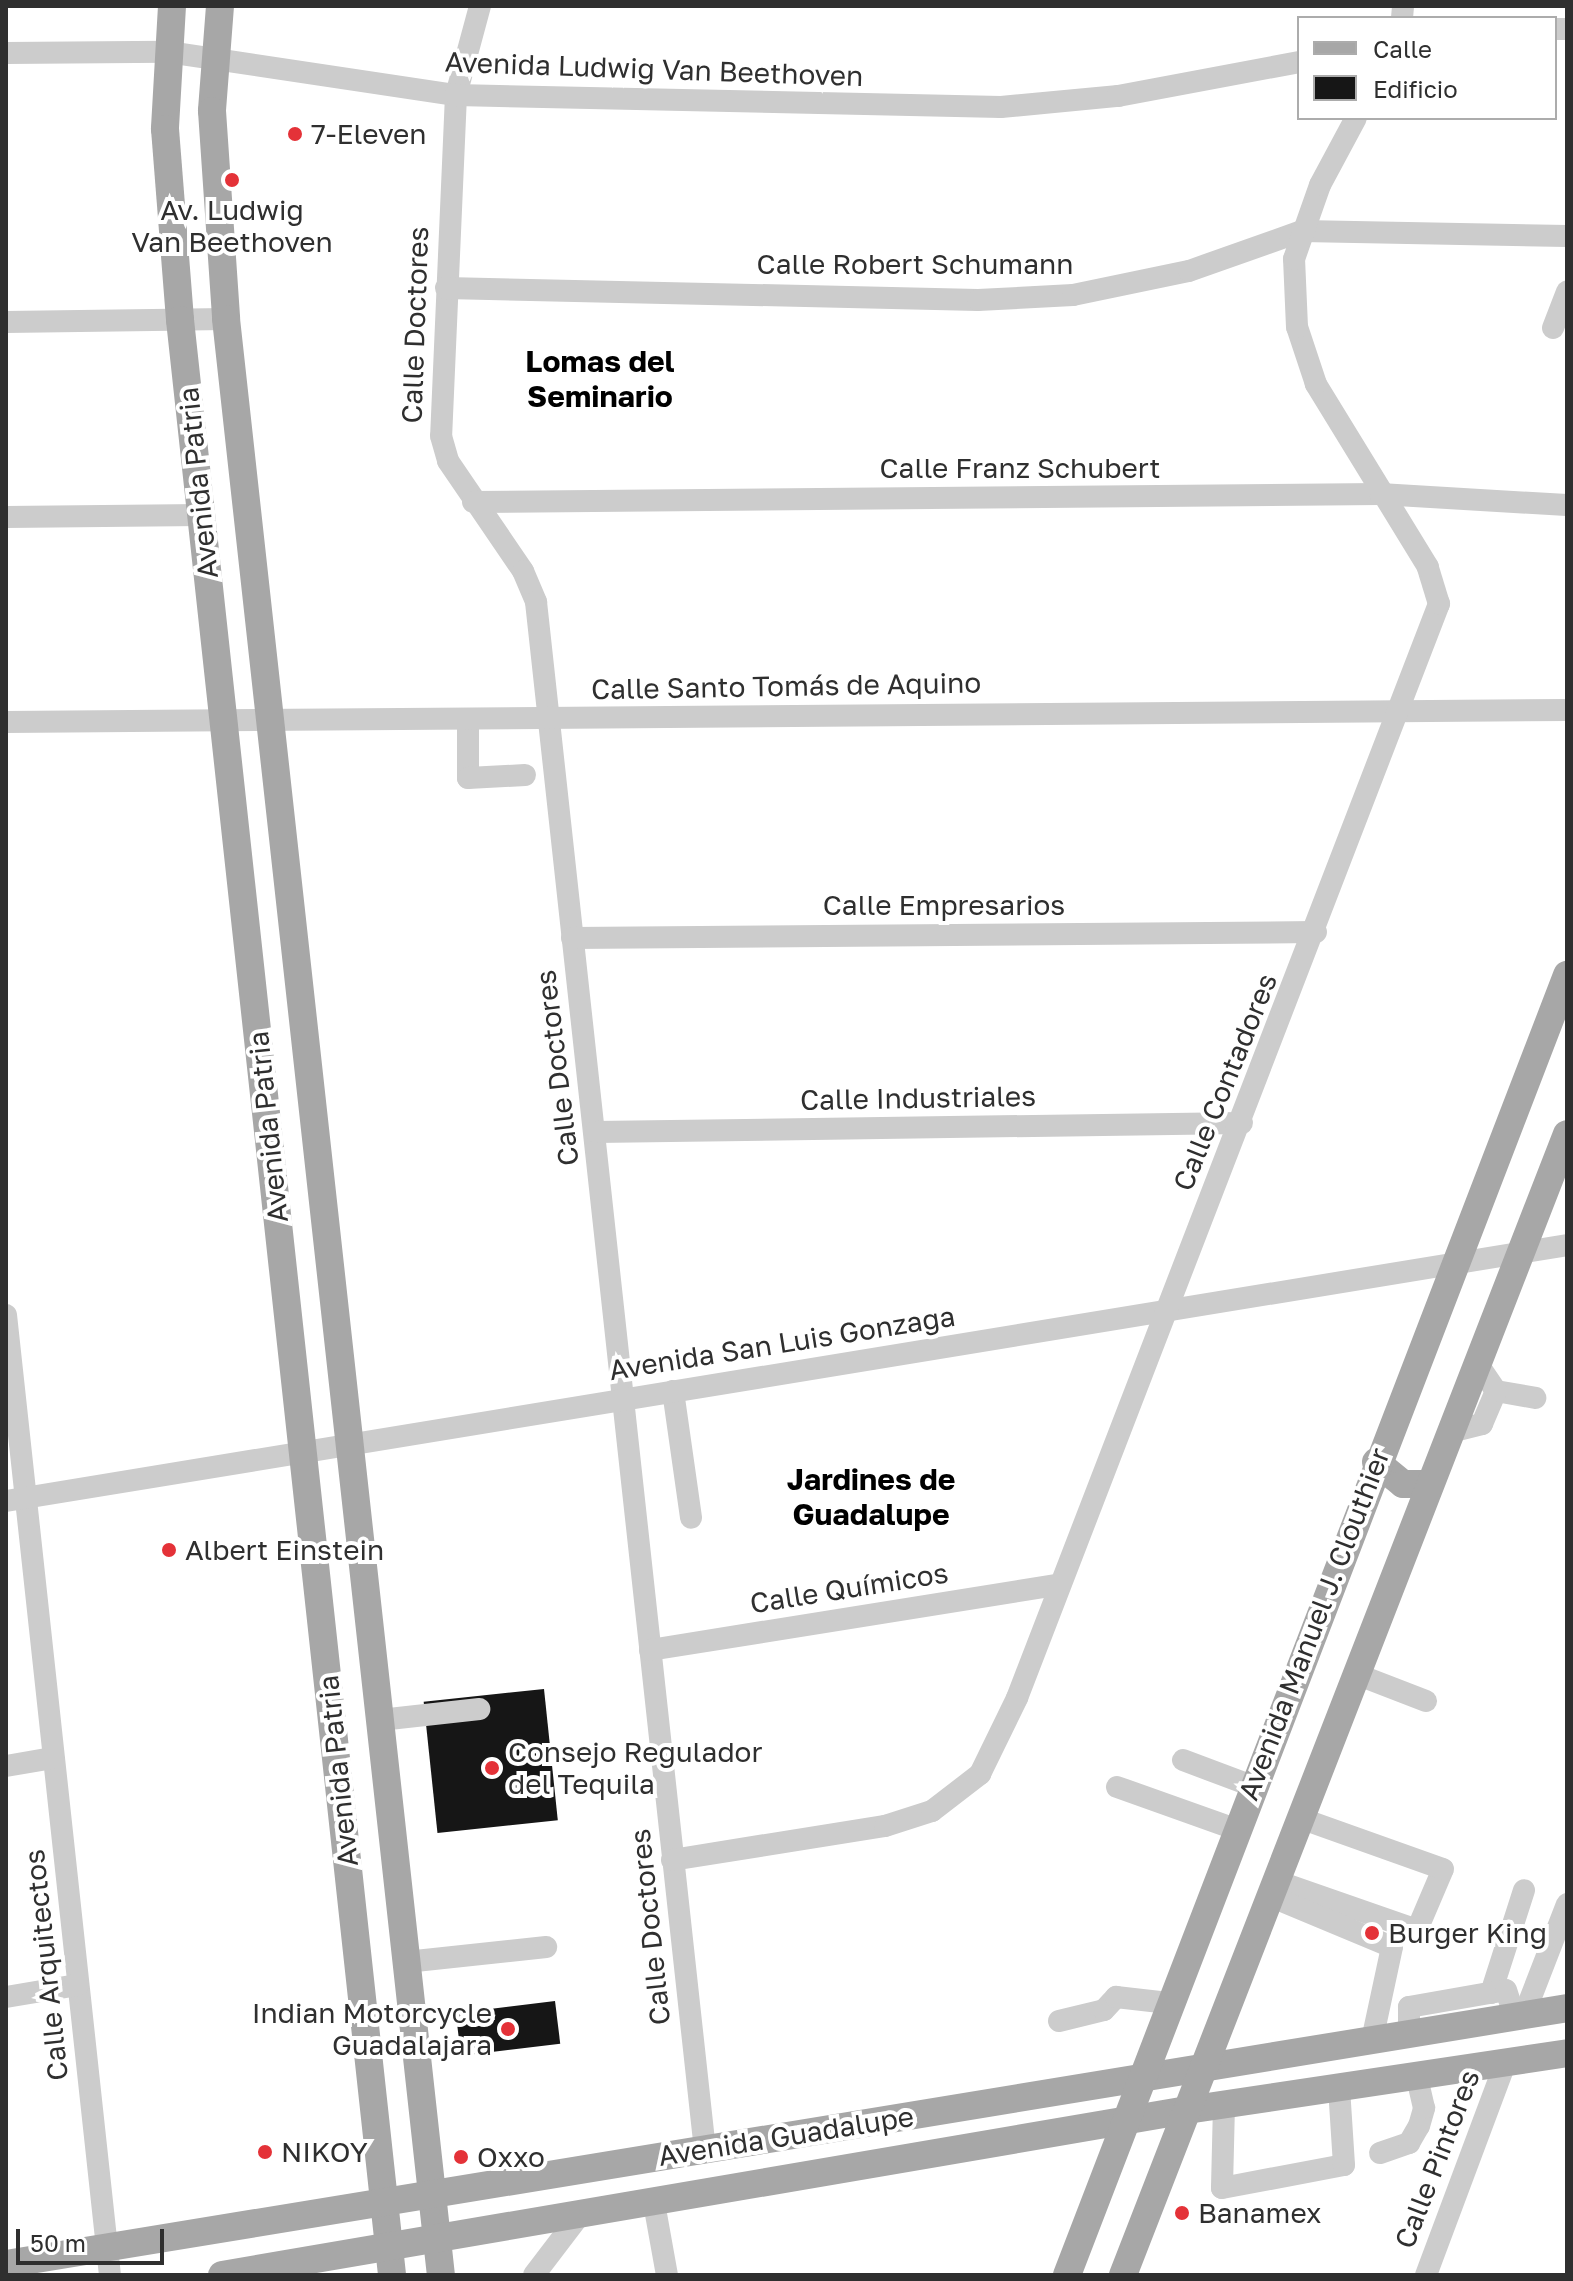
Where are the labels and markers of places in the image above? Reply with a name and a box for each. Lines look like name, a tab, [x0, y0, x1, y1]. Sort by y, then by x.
place label: 7-Eleven	[311, 117, 426, 151]
marker: 7-Eleven	[286, 125, 304, 143]
marker: Av. Ludwig Van Beethoven	[223, 171, 241, 189]
place label: Av. Ludwig Van Beethoven	[131, 193, 333, 259]
place label: Albert Einstein	[185, 1533, 384, 1567]
marker: Albert Einstein	[160, 1541, 178, 1559]
place label: Consejo Regulador del Tequila	[508, 1735, 762, 1801]
marker: Consejo Regulador del Tequila	[483, 1759, 501, 1777]
place label: Burger King	[1388, 1916, 1547, 1950]
marker: Burger King	[1363, 1924, 1381, 1942]
place label: Indian Motorcycle Guadalajara	[252, 1996, 492, 2062]
marker: Indian Motorcycle Guadalajara	[499, 2020, 517, 2038]
place label: NIKOY	[281, 2135, 368, 2169]
place label: Oxxo	[477, 2140, 545, 2174]
marker: NIKOY	[256, 2143, 274, 2161]
marker: Oxxo	[452, 2148, 470, 2166]
place label: Banamex	[1198, 2196, 1321, 2230]
marker: Banamex	[1173, 2204, 1191, 2222]

